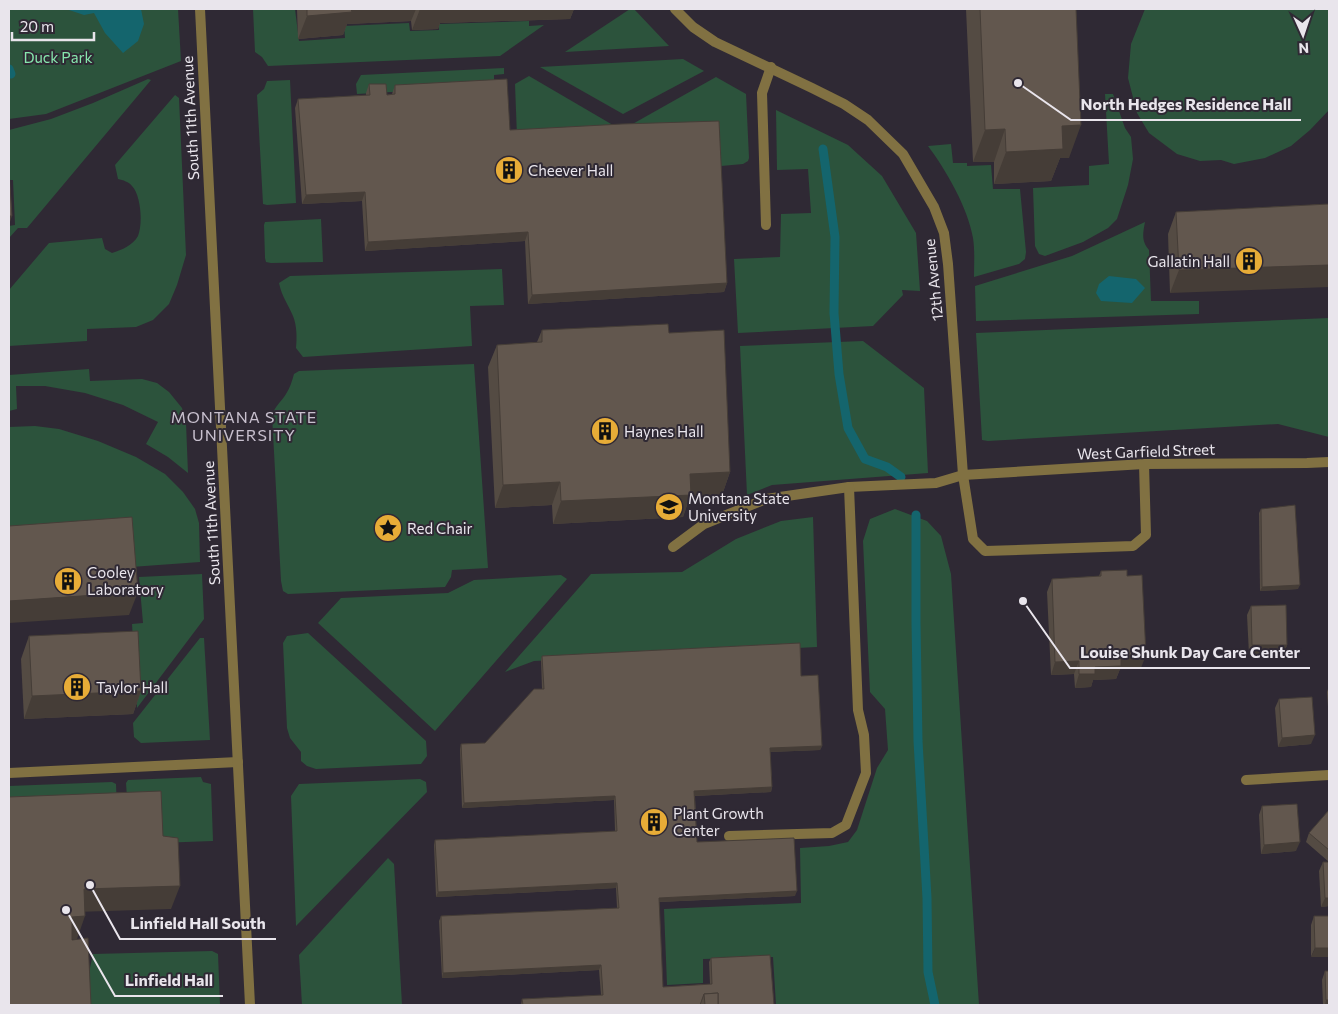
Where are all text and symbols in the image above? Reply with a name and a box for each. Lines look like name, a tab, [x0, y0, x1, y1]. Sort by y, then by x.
scale bar	[12, 10, 95, 42]
north arrow	[1278, 10, 1328, 60]
text: 20 m	[20, 17, 54, 35]
text: N	[1298, 40, 1309, 57]
park label: Duck Park	[23, 48, 93, 66]
street label: South 11th Avenue	[178, 55, 202, 180]
callout: North Hedges Residence Hall	[1071, 89, 1301, 120]
text: North Hedges Residence Hall	[1081, 94, 1291, 113]
building icon: Cheever Hall	[494, 155, 524, 185]
place label: Cheever Hall	[528, 161, 613, 179]
street label: 12th Avenue	[920, 238, 946, 322]
building icon: Gallatin Hall	[1234, 246, 1264, 276]
place label: Gallatin Hall	[1148, 252, 1230, 270]
district label: MONTANA STATE UNIVERSITY	[171, 407, 317, 444]
building icon: Haynes Hall	[590, 416, 620, 446]
place label: Haynes Hall	[624, 422, 704, 440]
street label: West Garfield Street	[1077, 440, 1215, 462]
street label: South 11th Avenue	[199, 460, 223, 585]
place label: Montana State University	[688, 489, 790, 524]
school or university icon: Montana State University	[654, 492, 684, 522]
place icon: Red Chair	[373, 513, 403, 543]
place label: Red Chair	[407, 519, 473, 537]
place label: Cooley Laboratory	[87, 563, 164, 598]
building icon: Cooley Laboratory	[53, 566, 83, 596]
callout: Louise Shunk Day Care Center	[1070, 637, 1310, 668]
text: Louise Shunk Day Care Center	[1080, 642, 1301, 661]
building icon: Taylor Hall	[62, 672, 92, 702]
place label: Taylor Hall	[96, 678, 168, 696]
place label: Plant Growth Center	[673, 804, 764, 839]
building icon: Plant Growth Center	[639, 807, 669, 837]
callout: Linfield Hall South	[120, 908, 276, 939]
text: Linfield Hall South	[130, 913, 266, 932]
callout: Linfield Hall	[115, 965, 223, 996]
text: Linfield Hall	[125, 970, 213, 989]

